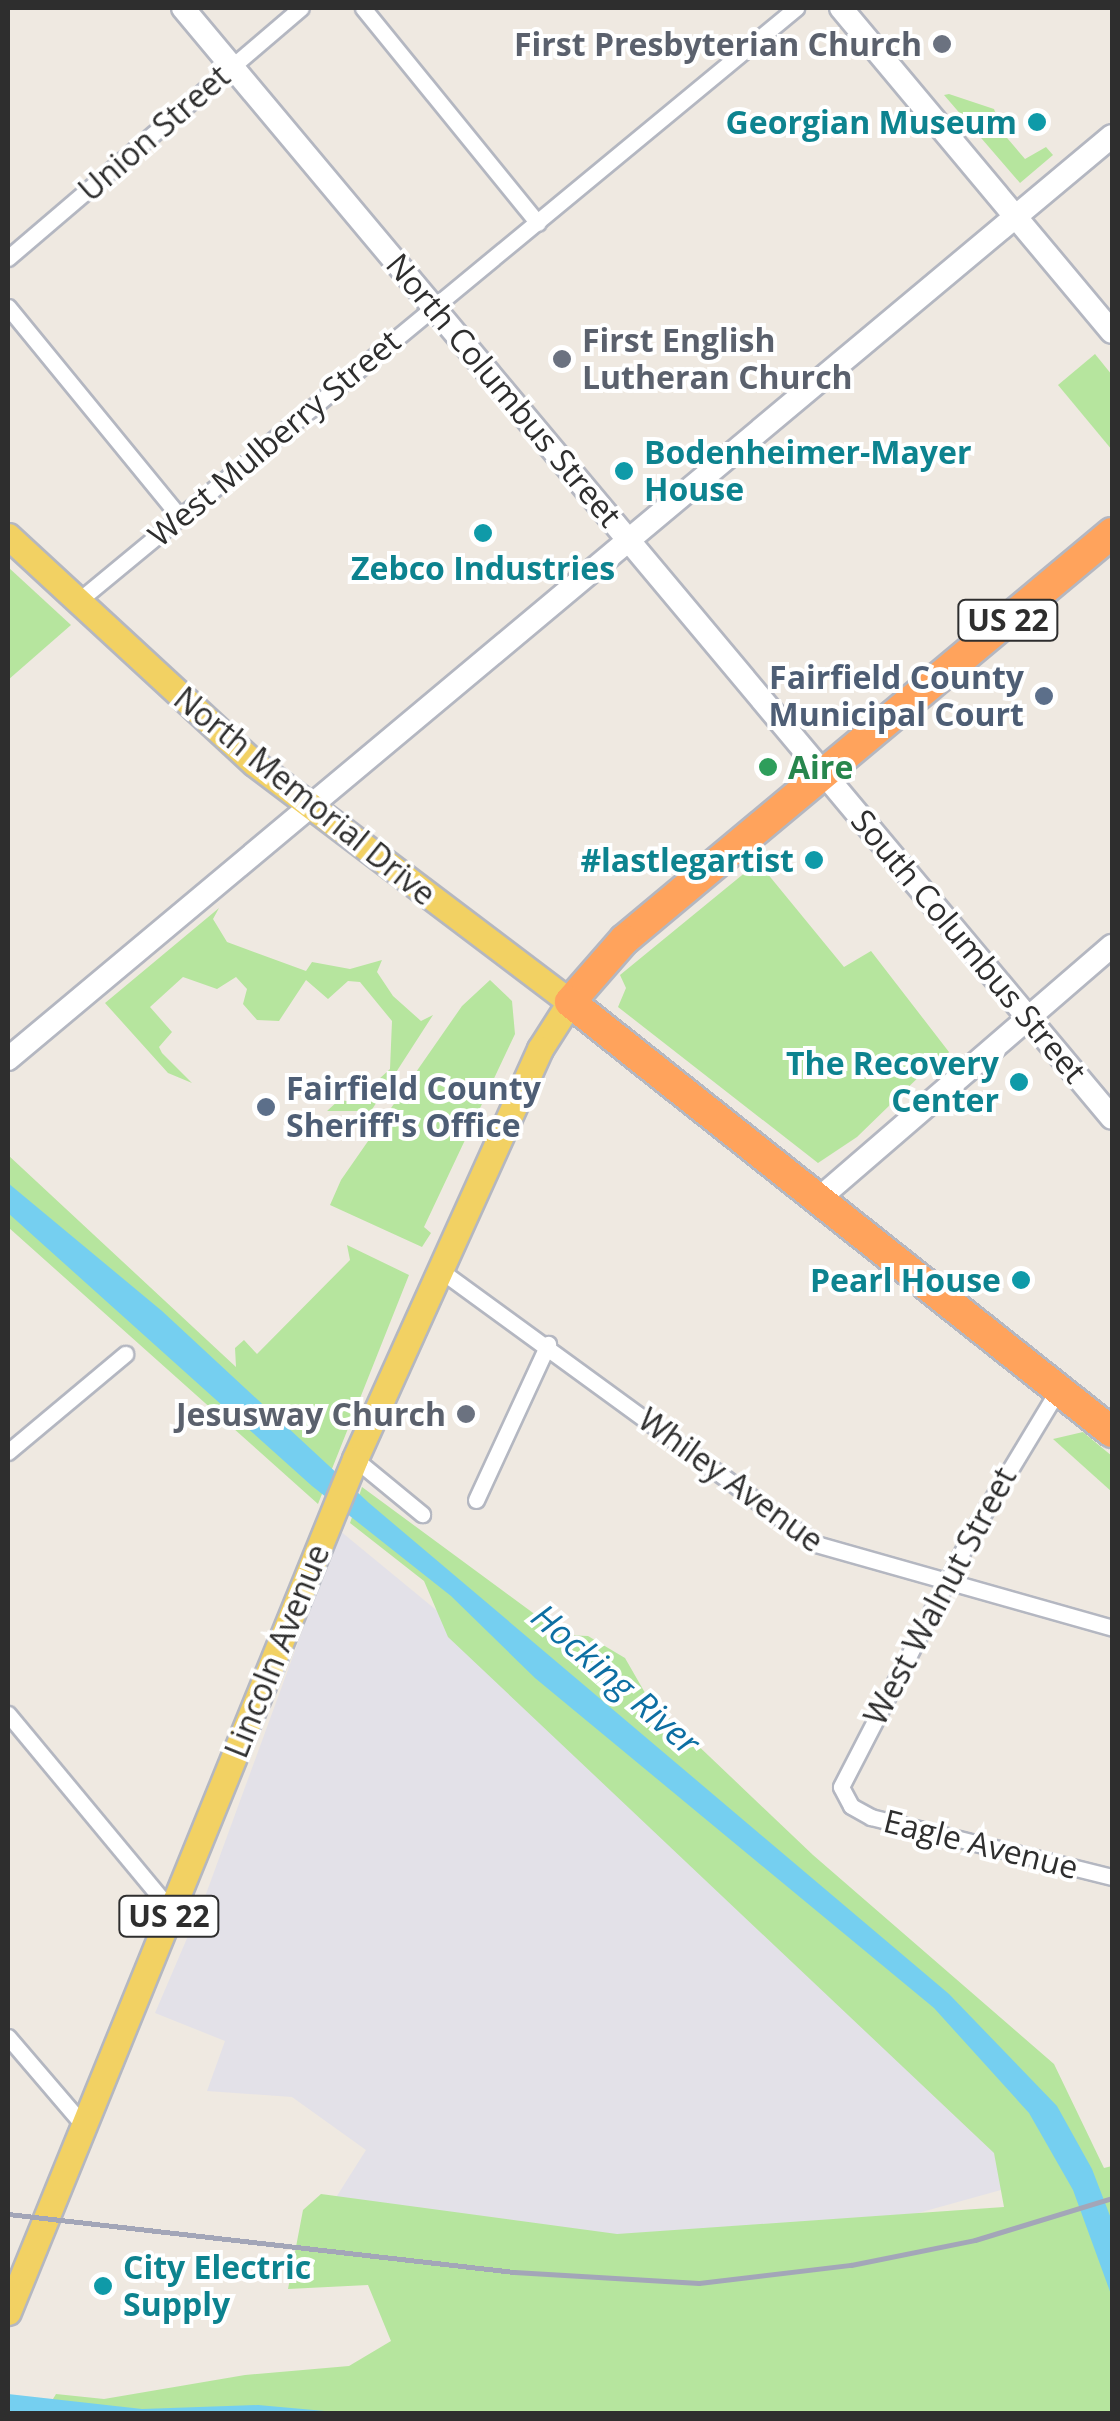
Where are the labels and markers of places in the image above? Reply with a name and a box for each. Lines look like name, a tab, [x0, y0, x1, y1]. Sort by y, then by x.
place label: First Presbyterian Church	[514, 25, 922, 63]
marker: First Presbyterian Church	[931, 33, 953, 55]
place label: Georgian Museum	[726, 103, 1017, 141]
marker: Georgian Museum	[1026, 111, 1048, 133]
place label: First English Lutheran Church	[582, 322, 853, 397]
marker: First English Lutheran Church	[551, 348, 573, 370]
place label: Bodenheimer-Mayer House	[644, 434, 972, 509]
marker: Bodenheimer-Mayer House	[613, 460, 635, 482]
marker: Zebco Industries	[472, 522, 494, 544]
place label: Zebco Industries	[351, 549, 615, 587]
place label: Fairfield County Municipal Court	[768, 659, 1024, 734]
marker: Fairfield County Municipal Court	[1033, 685, 1055, 707]
place label: Aire	[788, 748, 853, 786]
marker: Aire	[757, 756, 779, 778]
place label: #lastlegartist	[580, 841, 794, 879]
marker: #lastlegartist	[803, 849, 825, 871]
place label: The Recovery Center	[786, 1045, 999, 1120]
place label: Fairfield County Sheriff's Office	[286, 1070, 541, 1145]
marker: The Recovery Center	[1008, 1071, 1030, 1093]
marker: Fairfield County Sheriff's Office	[255, 1096, 277, 1118]
place label: Pearl House	[810, 1261, 1001, 1299]
marker: Pearl House	[1010, 1269, 1032, 1291]
place label: Jesusway Church	[176, 1395, 446, 1433]
marker: Jesusway Church	[455, 1403, 477, 1425]
place label: City Electric Supply	[123, 2249, 311, 2324]
marker: City Electric Supply	[92, 2275, 114, 2297]

